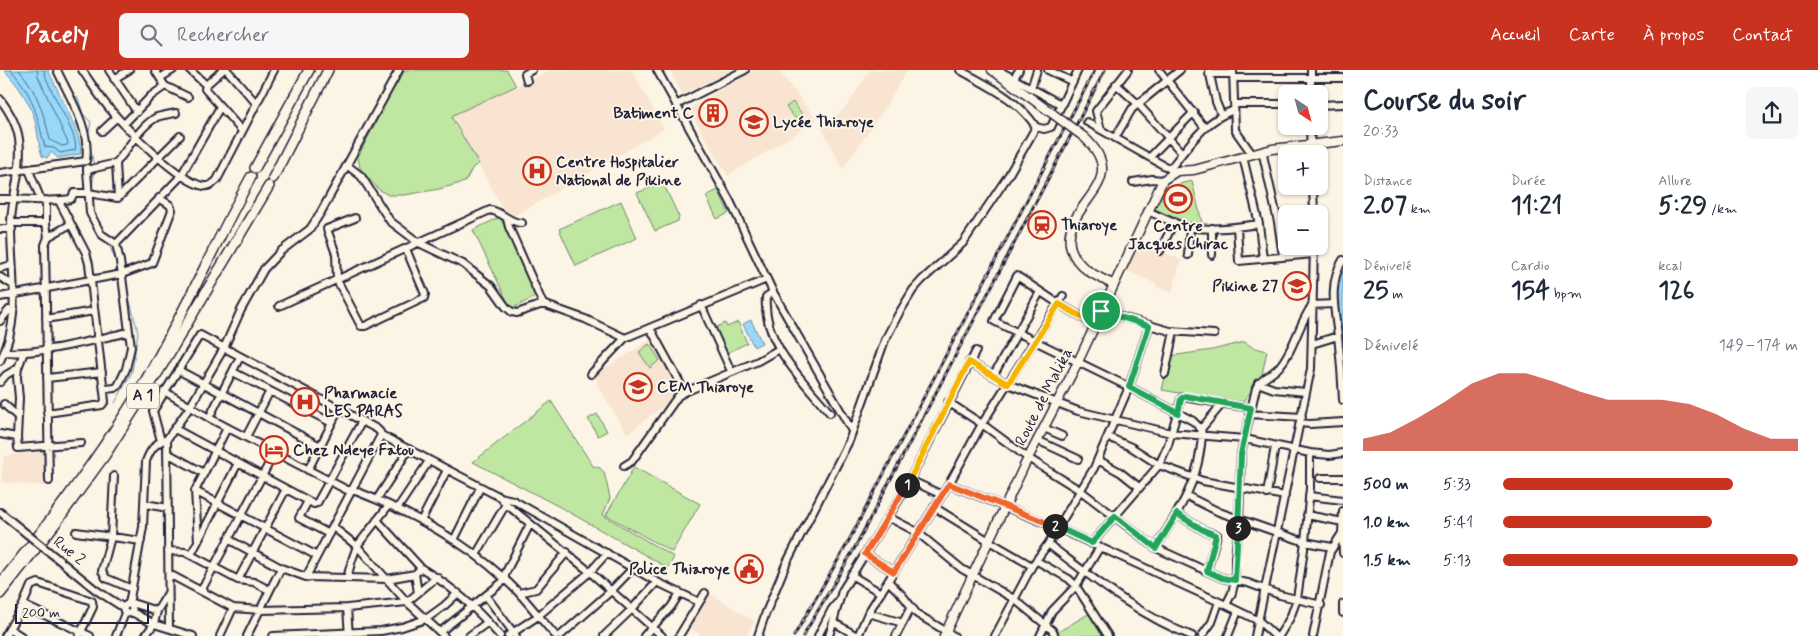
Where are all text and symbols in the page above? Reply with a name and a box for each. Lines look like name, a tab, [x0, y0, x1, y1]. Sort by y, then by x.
search box	[119, 13, 469, 58]
text: Pacely	[25, 20, 89, 51]
icon: search	[137, 21, 165, 49]
text: Rechercher	[177, 23, 269, 48]
text: Accueil	[1490, 23, 1541, 47]
text: Carte	[1569, 23, 1615, 47]
text: À propos	[1643, 23, 1704, 47]
text: Contact	[1732, 23, 1793, 47]
text: Course du soir	[1363, 83, 1526, 120]
north arrow	[1278, 85, 1328, 135]
map controls	[1278, 85, 1328, 255]
button: share	[1746, 87, 1798, 139]
building icon: Batiment C	[698, 98, 728, 128]
place label: Batiment C	[613, 103, 695, 124]
school or university icon: Lycée Thiaroye	[739, 107, 769, 137]
place label: Lycée Thiaroye	[773, 112, 874, 133]
text: 20:33	[1363, 121, 1398, 142]
button: +	[1278, 145, 1328, 195]
place label: Centre Hospitalier National de Pikine	[556, 152, 682, 191]
hospital icon: Centre Hospitalier National de Pikine	[522, 156, 552, 186]
text: Distance	[1363, 172, 1412, 190]
text: Durée	[1511, 172, 1546, 190]
text: Allure	[1658, 172, 1692, 190]
sports icon: Centre Jacques Chirac	[1163, 184, 1193, 214]
text: 2.07	[1363, 190, 1407, 223]
text: 11:21	[1511, 190, 1562, 223]
text: 5:29	[1658, 190, 1707, 223]
text: km	[1407, 200, 1431, 218]
text: /km	[1707, 200, 1737, 218]
button: −	[1278, 205, 1328, 255]
station icon: Thiaroye	[1027, 210, 1057, 240]
place label: Thiaroye	[1061, 215, 1117, 236]
place label: Centre Jacques Chirac	[1128, 216, 1229, 255]
text: Dénivelé	[1363, 257, 1411, 275]
text: Cardio	[1511, 257, 1549, 275]
text: kcal	[1658, 257, 1682, 275]
school or university icon: Pikine 27	[1282, 271, 1312, 301]
text: 25	[1363, 275, 1389, 308]
text: 154	[1511, 275, 1550, 308]
text: 126	[1658, 275, 1694, 308]
place label: Pikine 27	[1212, 276, 1278, 297]
text: m	[1389, 285, 1404, 303]
text: bpm	[1550, 285, 1582, 303]
pin	[1080, 290, 1122, 332]
icon: arrive	[1087, 297, 1115, 325]
text: Dénivelé	[1363, 335, 1418, 356]
text: 149–174 m	[1719, 335, 1798, 356]
street label: Route de Malika	[1010, 344, 1078, 450]
school or university icon: CEM Thiaroye	[623, 372, 653, 402]
place label: CEM Thiaroye	[657, 377, 754, 398]
place label: Pharmacie LES PARAS	[324, 383, 403, 422]
road number: A 1	[127, 384, 159, 408]
hospital icon: Pharmacie LES PARAS	[290, 387, 320, 417]
hotel icon: Chez Ndeye Fatou	[259, 435, 289, 465]
place label: Chez Ndeye Fatou	[293, 440, 414, 461]
pin: 1	[894, 472, 920, 498]
text: 500 m	[1363, 474, 1408, 495]
text: 5:33	[1443, 474, 1471, 495]
text: 1	[904, 476, 911, 494]
text: 1.0 km	[1363, 512, 1410, 533]
text: 5:41	[1443, 512, 1473, 533]
pin: 2	[1042, 514, 1068, 538]
pin: 3	[1226, 516, 1250, 540]
text: 2	[1052, 517, 1059, 535]
text: 3	[1235, 519, 1242, 537]
street label: Rue 2	[48, 532, 90, 571]
text: 1.5 km	[1363, 550, 1411, 571]
text: 5:13	[1443, 550, 1471, 571]
public building icon: Police Thiaroye	[734, 554, 764, 584]
place label: Police Thiaroye	[629, 559, 730, 580]
scale bar	[15, 601, 149, 624]
text: 200 m	[22, 604, 60, 622]

